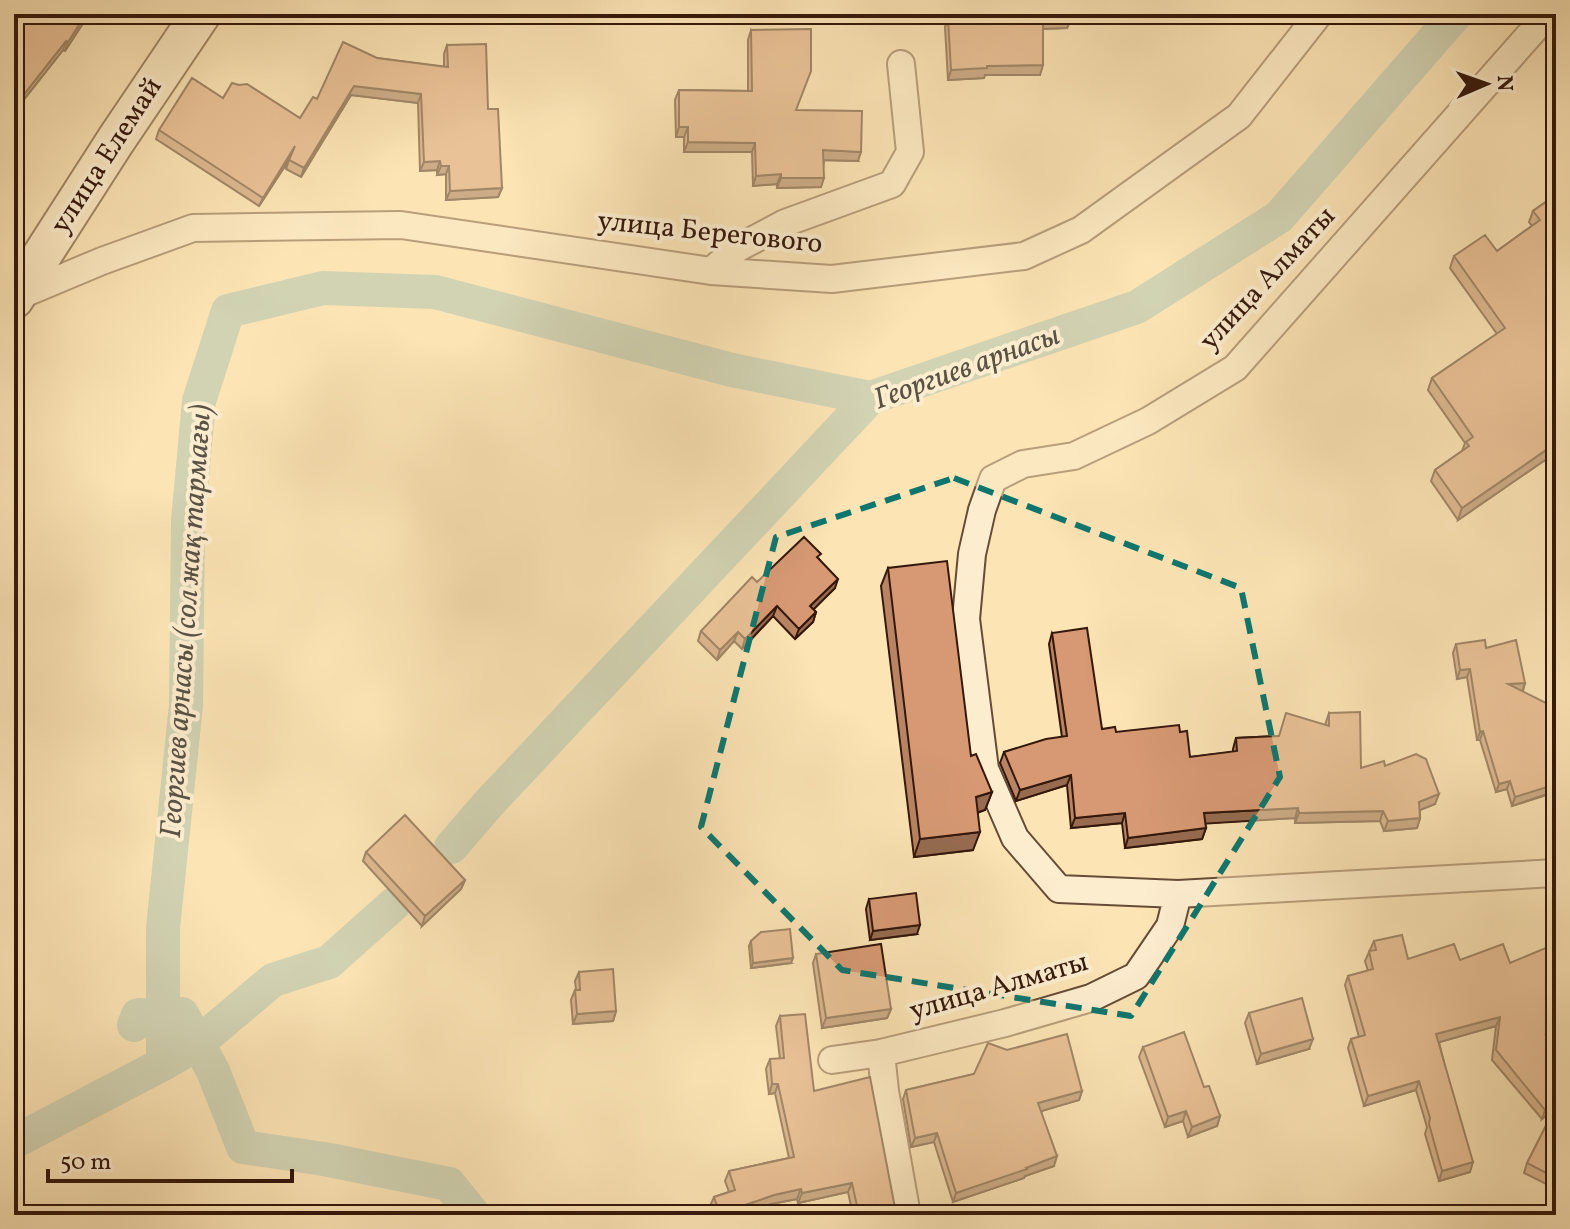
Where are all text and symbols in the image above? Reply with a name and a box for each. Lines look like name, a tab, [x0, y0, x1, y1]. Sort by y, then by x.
north arrow	[1446, 44, 1526, 124]
street label: улица Елемай	[42, 70, 172, 242]
text: N	[1488, 75, 1519, 92]
street label: улица Алматы	[1191, 198, 1345, 360]
street label: улица Берегового	[595, 202, 825, 264]
water label: Георгиев арнасы	[868, 315, 1066, 421]
water label: Георгиев арнасы (сол жақ тармағы)	[151, 402, 223, 839]
street label: улица Алматы	[905, 943, 1093, 1031]
scale bar	[48, 1133, 292, 1183]
text: 50 m	[60, 1146, 112, 1180]

